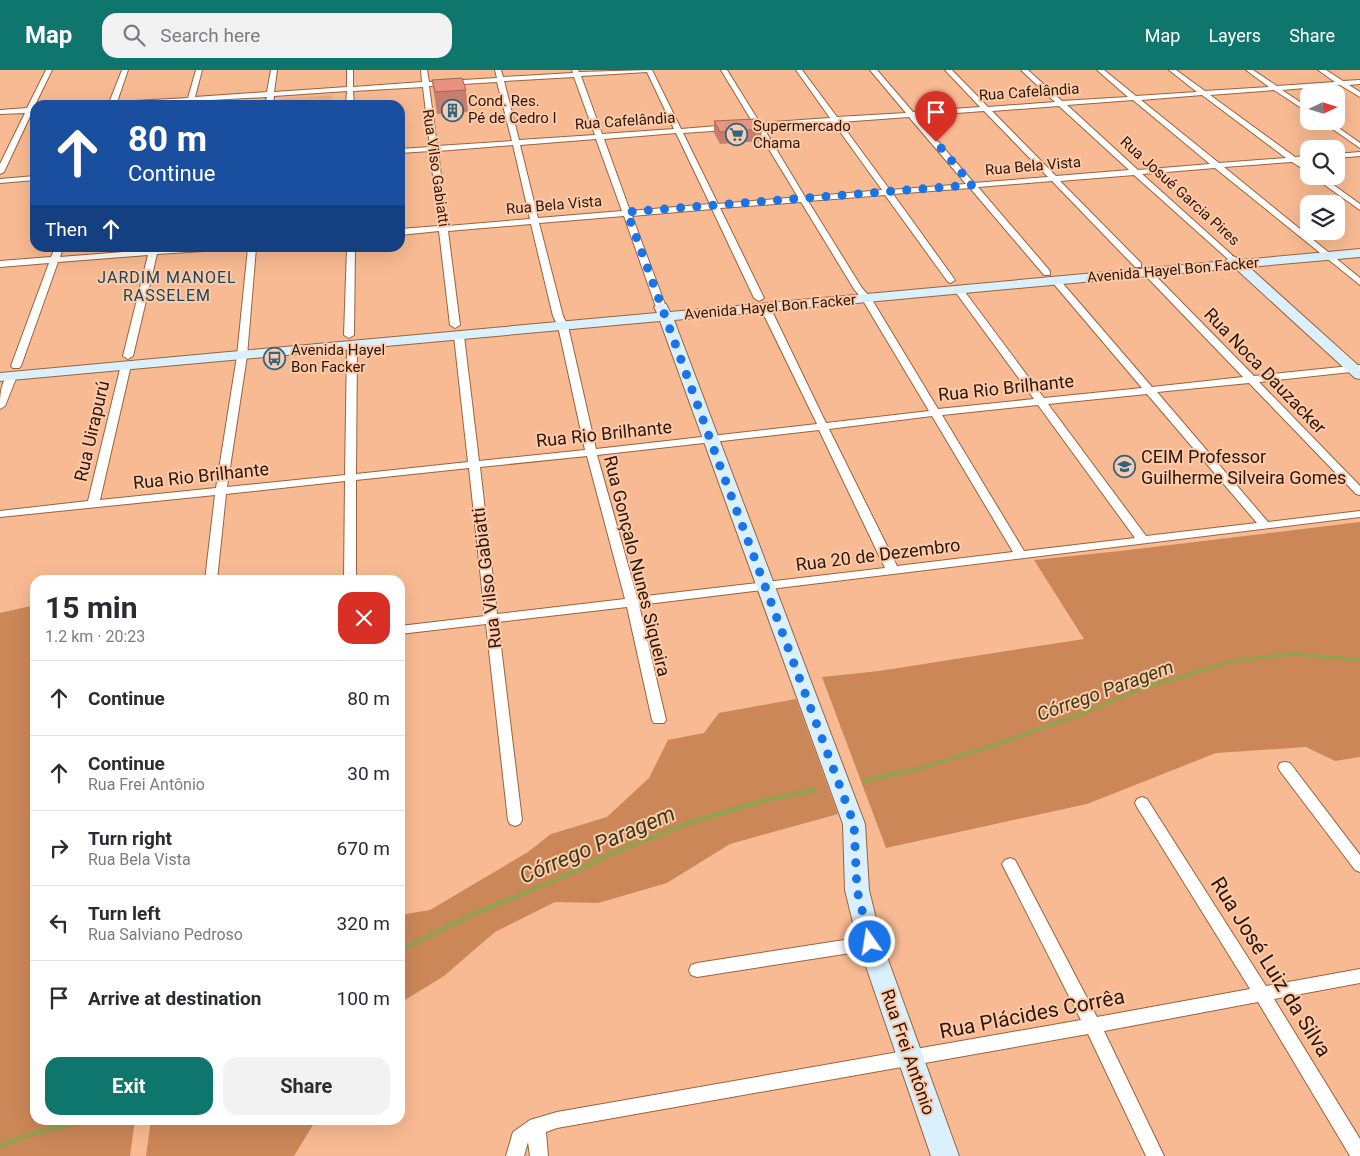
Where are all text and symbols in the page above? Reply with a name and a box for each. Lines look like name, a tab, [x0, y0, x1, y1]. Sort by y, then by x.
search box	[102, 13, 452, 58]
text: Map	[25, 21, 72, 49]
icon: search	[120, 21, 148, 49]
text: Search here	[160, 24, 260, 47]
text: Map	[1145, 25, 1180, 46]
text: Layers	[1208, 25, 1261, 46]
text: Share	[1289, 25, 1335, 46]
street label: Rua Cafelândia	[978, 80, 1080, 104]
north arrow	[1300, 85, 1345, 130]
map controls	[1300, 85, 1345, 240]
pin	[915, 91, 957, 142]
place label: Cond. Res. Pé de Cedro I	[468, 92, 557, 127]
building icon: Cond. Res. Pé de Cedro I	[440, 98, 464, 122]
icon: arrive	[922, 98, 950, 126]
street label: Rua Vilso Gabiatti	[419, 108, 453, 228]
street label: Rua Cafelândia	[574, 109, 676, 133]
place label: Supermercado Chama	[753, 117, 851, 152]
text: 80 m	[128, 119, 207, 160]
icon: ahead	[45, 120, 110, 185]
supermarket icon: Supermercado Chama	[725, 123, 749, 147]
street label: Rua Josué Garcia Pires	[1117, 133, 1243, 249]
button: search	[1300, 140, 1345, 185]
street label: Rua Bela Vista	[984, 153, 1082, 179]
text: Continue	[128, 161, 216, 186]
street label: Rua Bela Vista	[505, 192, 603, 218]
button: layers	[1300, 195, 1345, 240]
icon: ahead	[97, 215, 125, 243]
text: Then	[45, 218, 87, 241]
street label: Avenida Hayel Bon Facker	[1086, 254, 1260, 286]
district label: JARDIM MANOEL RASSELEM	[97, 268, 237, 305]
street label: Avenida Hayel Bon Facker	[683, 291, 857, 323]
street label: Rua Noca Dauzacker	[1200, 304, 1331, 438]
place label: Avenida Hayel Bon Facker	[291, 341, 385, 376]
bus stop icon: Avenida Hayel Bon Facker	[263, 347, 287, 371]
street label: Rua Rio Brilhante	[937, 370, 1075, 405]
street label: Rua Uirapurú	[70, 378, 113, 483]
street label: Rua Rio Brilhante	[535, 416, 673, 451]
place label: CEIM Professor Guilherme Silveira Gomes	[1141, 446, 1346, 488]
street label: Rua Gonçalo Nunes Siqueira	[600, 453, 675, 678]
school or university icon: CEIM Professor Guilherme Silveira Gomes	[1113, 455, 1137, 479]
street label: Rua Rio Brilhante	[132, 458, 270, 493]
street label: Rua Vilso Gabiatti	[467, 506, 506, 650]
street label: Rua 20 de Dezembro	[794, 534, 962, 575]
text: 15 min	[45, 590, 138, 625]
button: close	[338, 592, 390, 644]
text: 1.2 km · 20:23	[45, 627, 145, 646]
water label: Córrego Paragem	[1034, 655, 1177, 726]
icon: ahead	[45, 684, 73, 712]
text: Continue	[88, 687, 165, 710]
text: 80 m	[347, 687, 390, 710]
text: Continue	[88, 752, 165, 775]
icon: ahead	[45, 759, 73, 787]
text: 30 m	[347, 762, 390, 785]
text: Rua Frei Antônio	[88, 775, 205, 794]
water label: Córrego Paragem	[516, 800, 679, 889]
text: Turn right	[88, 827, 172, 850]
icon: right	[45, 834, 73, 862]
text: 670 m	[337, 837, 390, 860]
text: Rua Bela Vista	[88, 850, 191, 869]
street label: Rua José Luiz da Silva	[1206, 873, 1336, 1061]
text: Turn left	[88, 902, 161, 925]
icon: left	[45, 909, 73, 937]
text: 320 m	[337, 912, 390, 935]
position arrow	[843, 915, 895, 967]
text: Rua Salviano Pedroso	[88, 925, 243, 944]
icon: arrive	[45, 984, 73, 1012]
street label: Rua Plácides Corrêa	[937, 984, 1127, 1044]
street label: Rua Frei Antônio	[877, 986, 940, 1117]
text: Arrive at destination	[88, 987, 261, 1010]
text: 100 m	[337, 987, 390, 1010]
button: Exit	[45, 1057, 213, 1115]
button: Share	[223, 1057, 390, 1115]

